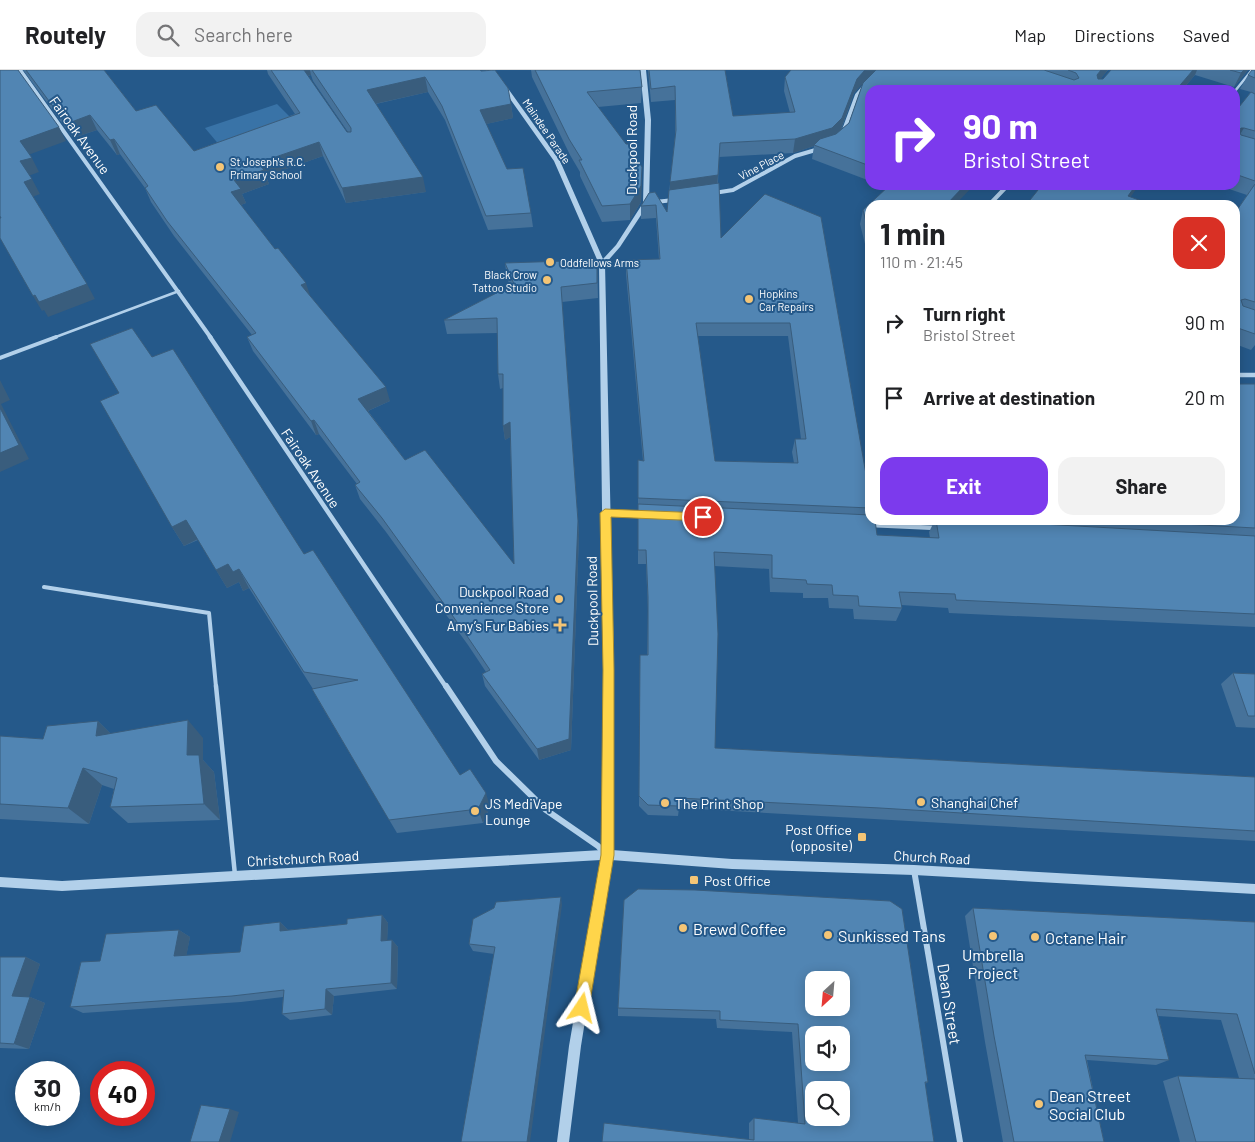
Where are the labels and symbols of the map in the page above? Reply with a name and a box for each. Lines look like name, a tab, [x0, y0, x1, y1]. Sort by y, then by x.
street label: Fairoak Avenue	[46, 93, 114, 177]
street label: Maindee Parade	[520, 96, 574, 166]
street label: Duckpool Road	[623, 105, 640, 195]
street label: Vine Place	[736, 148, 786, 182]
place label: St Joseph's R.C. Primary School	[230, 155, 306, 181]
marker: St Joseph's R.C. Primary School	[214, 161, 226, 173]
marker: Oddfellows Arms	[544, 256, 556, 268]
place label: Oddfellows Arms	[560, 256, 639, 269]
place label: Black Crow Tattoo Studio	[472, 268, 537, 294]
marker: Black Crow Tattoo Studio	[541, 274, 553, 286]
place label: Hopkins Car Repairs	[759, 287, 814, 313]
marker: Hopkins Car Repairs	[743, 293, 755, 305]
street label: Fairoak Avenue	[278, 425, 344, 511]
pin	[682, 496, 724, 538]
street label: Duckpool Road	[583, 556, 601, 646]
place label: Duckpool Road Convenience Store	[435, 583, 549, 616]
marker: Duckpool Road Convenience Store	[553, 593, 565, 605]
place label: Amy’s Fur Babies	[447, 617, 549, 634]
marker: Amy’s Fur Babies	[553, 618, 567, 632]
place label: Shanghai Chef	[931, 794, 1018, 811]
place label: JS MediVape Lounge	[485, 795, 563, 828]
place label: The Print Shop	[675, 795, 764, 812]
marker: Shanghai Chef	[915, 796, 927, 808]
marker: The Print Shop	[659, 797, 671, 809]
marker: JS MediVape Lounge	[469, 805, 481, 817]
place label: Post Office (opposite)	[785, 821, 852, 854]
marker: Post Office (opposite)	[856, 831, 868, 843]
street label: Church Road	[893, 846, 971, 868]
street label: Christchurch Road	[246, 847, 360, 869]
place label: Post Office	[704, 872, 771, 889]
marker: Post Office	[688, 874, 700, 886]
place label: Brewd Coffee	[693, 919, 786, 938]
marker: Brewd Coffee	[677, 922, 689, 934]
place label: Sunkissed Tans	[838, 926, 946, 945]
place label: Octane Hair	[1045, 928, 1126, 947]
marker: Sunkissed Tans	[822, 929, 834, 941]
marker: Umbrella Project	[987, 930, 999, 942]
marker: Octane Hair	[1029, 931, 1041, 943]
place label: Umbrella Project	[962, 945, 1024, 982]
street label: Dean Street	[934, 962, 966, 1046]
north arrow	[805, 971, 850, 1016]
position arrow	[555, 981, 607, 1033]
speed limit sign: 40	[90, 1061, 155, 1126]
place label: Dean Street Social Club	[1049, 1086, 1131, 1123]
marker: Dean Street Social Club	[1033, 1098, 1045, 1110]

